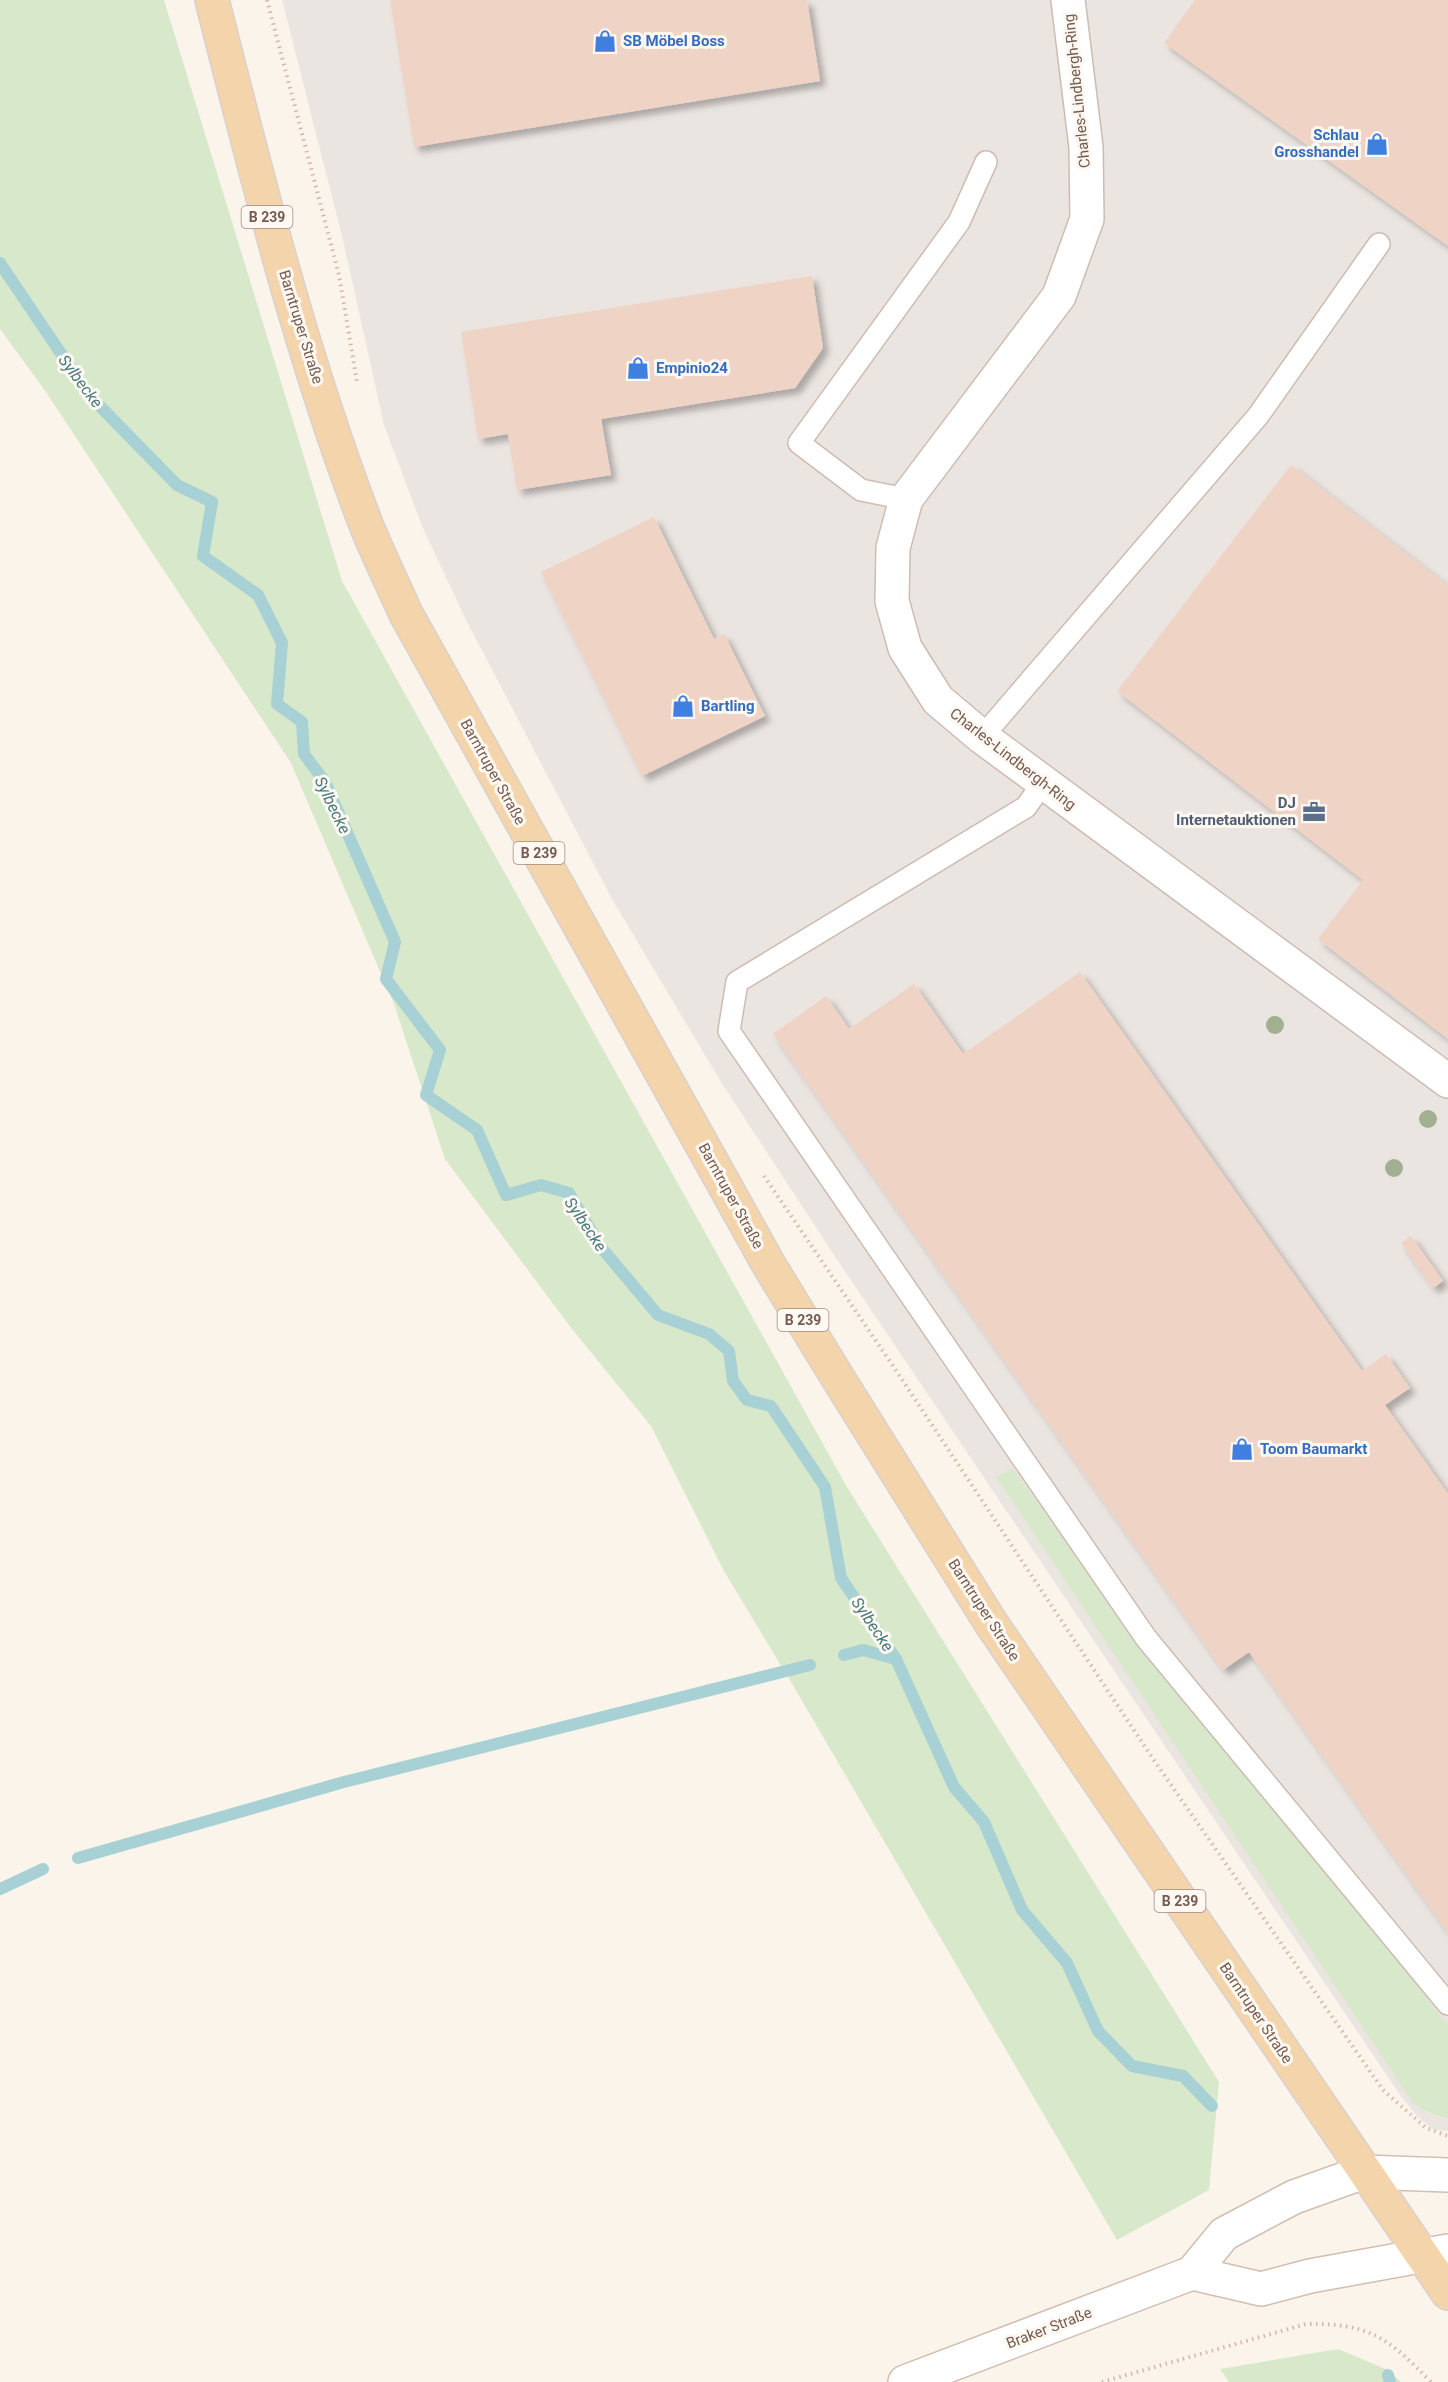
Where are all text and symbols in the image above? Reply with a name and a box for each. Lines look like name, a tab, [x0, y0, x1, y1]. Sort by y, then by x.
street label: Charles-Lindbergh-Ring	[1060, 13, 1094, 169]
shop icon: SB Möbel Boss	[592, 28, 618, 54]
place label: SB Möbel Boss	[623, 32, 725, 50]
place label: Schlau Grosshandel	[1274, 126, 1359, 161]
shop icon: Schlau Grosshandel	[1364, 131, 1390, 157]
road number: B 239	[242, 206, 292, 228]
street label: Barntruper Straße	[275, 268, 327, 386]
water label: Sylbecke	[55, 351, 107, 412]
shop icon: Empinio24	[625, 355, 651, 381]
place label: Empinio24	[656, 359, 728, 377]
shop icon: Bartling	[670, 693, 696, 719]
place label: Bartling	[701, 697, 754, 715]
street label: Charles-Lindbergh-Ring	[946, 704, 1080, 814]
street label: Barntruper Straße	[457, 716, 529, 828]
water label: Sylbecke	[311, 773, 355, 837]
place label: DJ Internetauktionen	[1176, 794, 1296, 829]
office icon: DJ Internetauktionen	[1301, 799, 1327, 825]
road number: B 239	[514, 842, 564, 864]
street label: Barntruper Straße	[695, 1140, 767, 1252]
water label: Sylbecke	[561, 1194, 611, 1255]
road number: B 239	[778, 1309, 828, 1331]
shop icon: Toom Baumarkt	[1229, 1436, 1255, 1462]
place label: Toom Baumarkt	[1260, 1440, 1367, 1458]
street label: Barntruper Straße	[944, 1556, 1024, 1664]
water label: Sylbecke	[848, 1594, 898, 1655]
road number: B 239	[1154, 1890, 1206, 1912]
street label: Barntruper Straße	[1216, 1959, 1296, 2067]
street label: Braker Straße	[1004, 2303, 1094, 2353]

